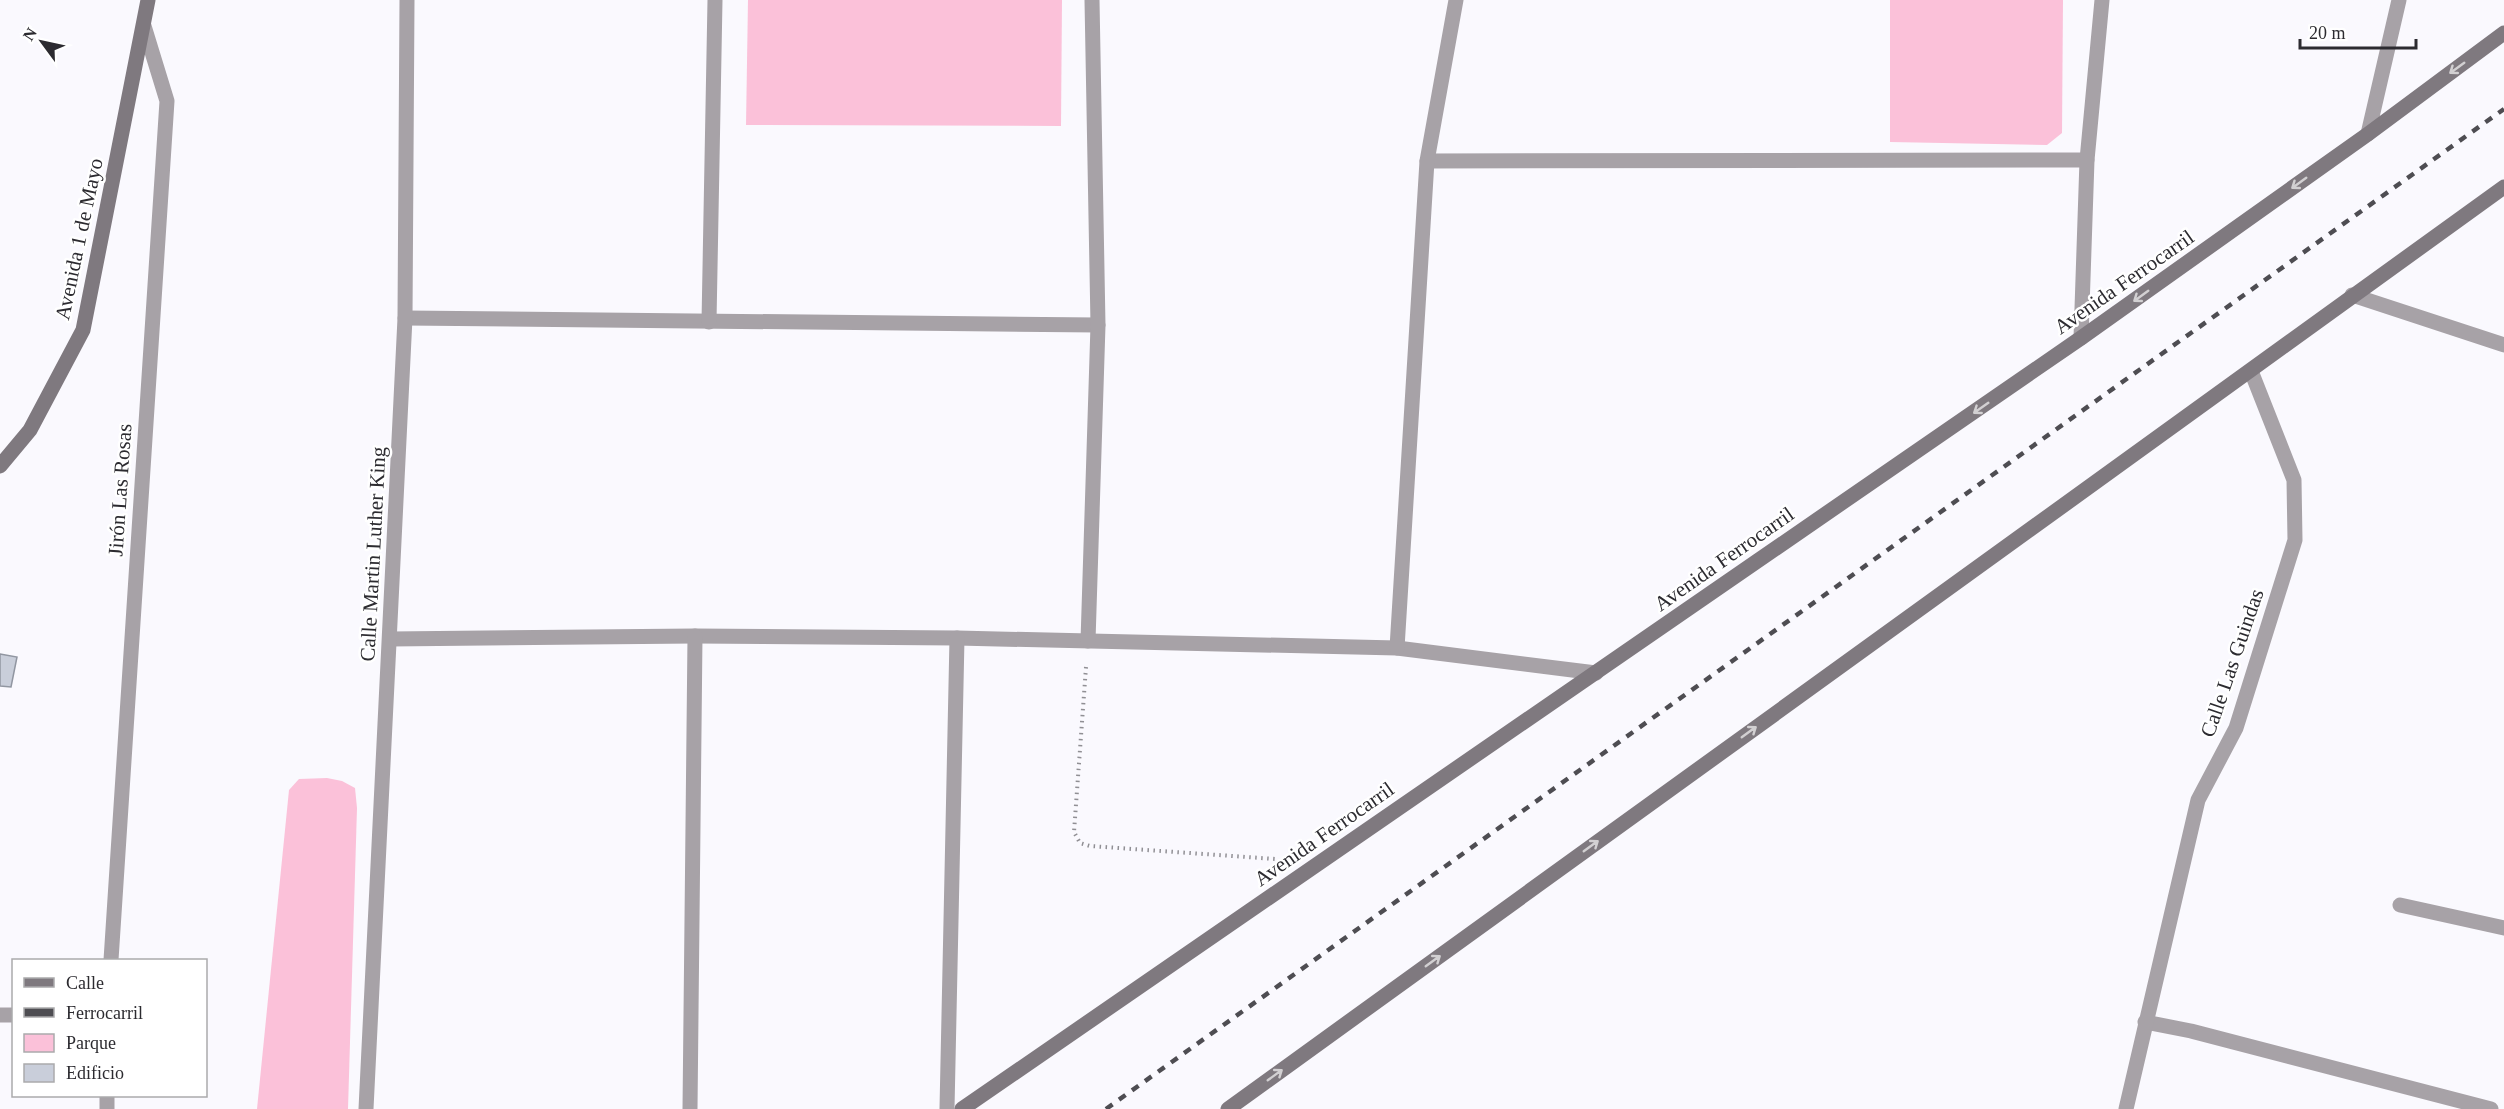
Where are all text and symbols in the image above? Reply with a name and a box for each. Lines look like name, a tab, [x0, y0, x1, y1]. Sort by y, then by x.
north arrow	[12, 12, 72, 72]
scale bar	[2300, 12, 2416, 50]
text: 20 m	[2309, 23, 2346, 43]
text: N	[20, 24, 40, 44]
one-way arrow	[2449, 62, 2465, 74]
street label: Avenida 1 de Mayo	[50, 156, 108, 322]
one-way arrow	[2292, 177, 2308, 189]
street label: Avenida Ferrocarril	[2050, 225, 2198, 339]
one-way arrow	[2133, 290, 2149, 302]
one-way arrow	[1973, 402, 1989, 414]
street label: Jirón Las Rosas	[103, 423, 137, 557]
street label: Calle Martin Luther King	[355, 445, 391, 662]
street label: Avenida Ferrocarril	[1650, 502, 1798, 616]
street label: Calle Las Guindas	[2195, 586, 2269, 740]
one-way arrow	[1741, 726, 1757, 738]
street label: Avenida Ferrocarril	[1250, 777, 1398, 891]
one-way arrow	[1583, 840, 1599, 853]
one-way arrow	[1425, 954, 1441, 967]
legend	[12, 959, 207, 1097]
text: Calle	[66, 973, 104, 993]
text: Ferrocarril	[66, 1003, 143, 1023]
text: Parque	[66, 1033, 116, 1053]
text: Edificio	[66, 1063, 124, 1083]
one-way arrow	[1267, 1069, 1283, 1081]

